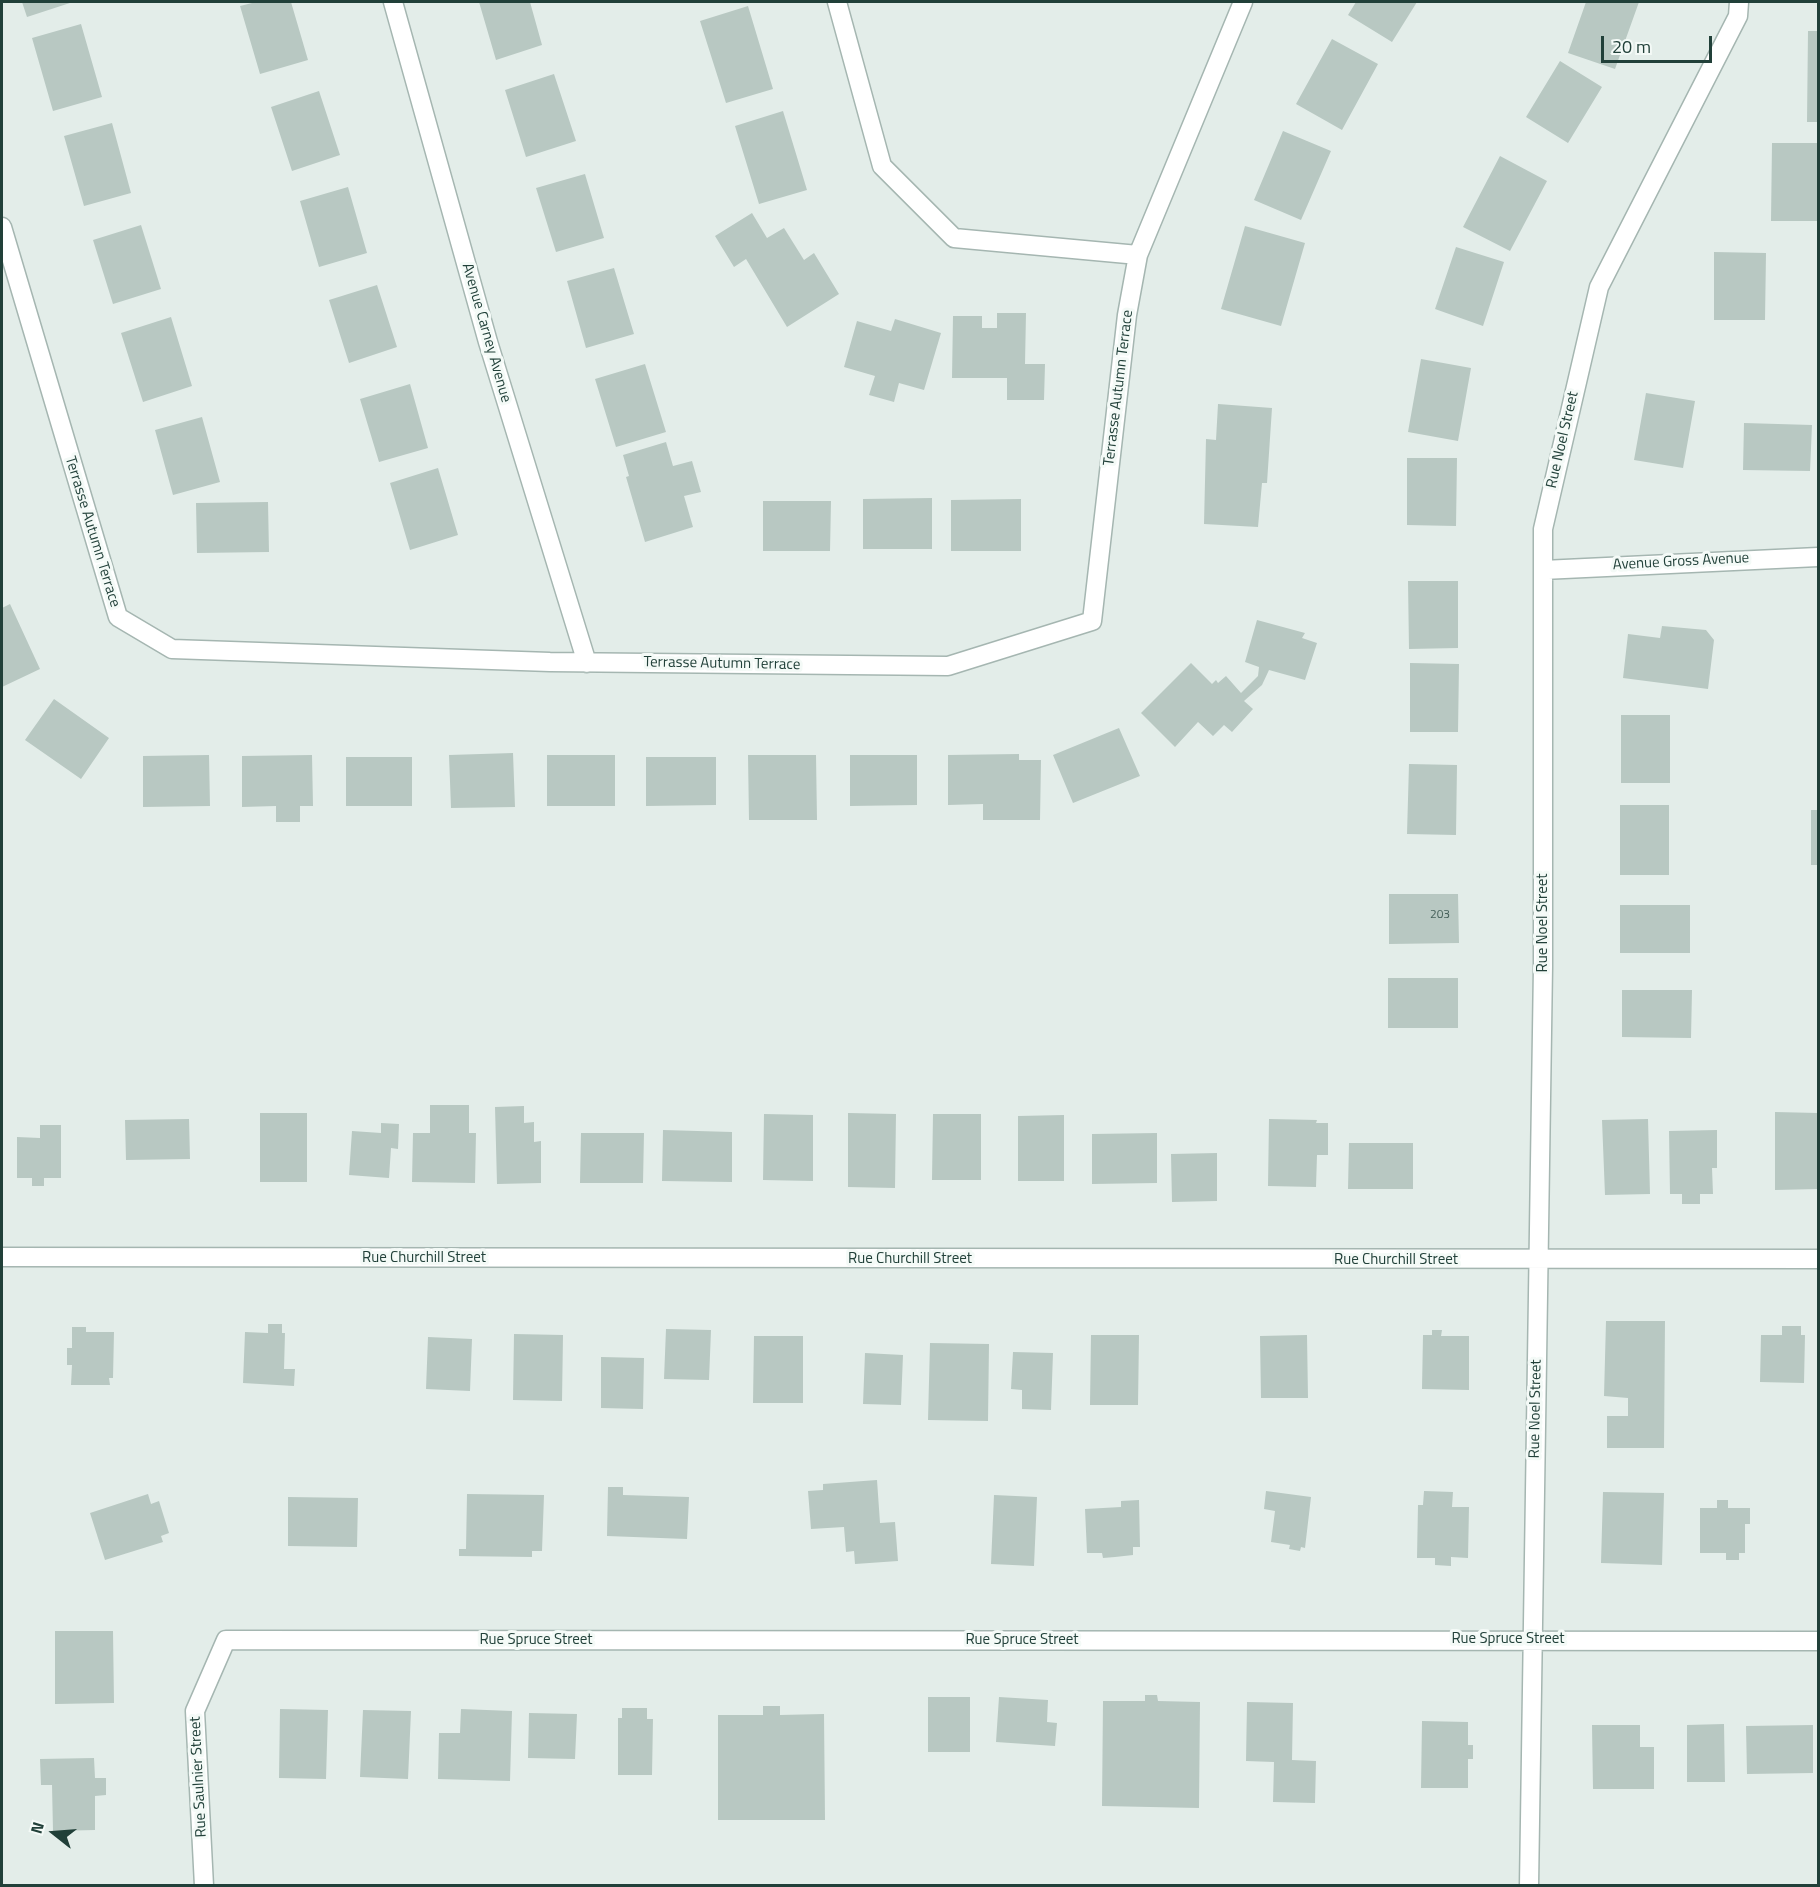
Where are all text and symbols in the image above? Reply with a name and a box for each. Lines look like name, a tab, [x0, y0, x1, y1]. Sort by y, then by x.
scale bar	[1604, 24, 1715, 62]
text: 20 m	[1612, 33, 1651, 60]
street label: Avenue Carney Avenue	[457, 261, 515, 405]
street label: Terrasse Autumn Terrace	[1101, 309, 1137, 467]
street label: Rue Noel Street	[1543, 390, 1583, 490]
street label: Terrasse Autumn Terrace	[60, 454, 124, 610]
street label: Avenue Gross Avenue	[1612, 549, 1750, 575]
street label: Terrasse Autumn Terrace	[643, 654, 801, 674]
street label: Rue Noel Street	[1534, 873, 1552, 973]
house number: 203	[1430, 908, 1450, 922]
street label: Rue Churchill Street	[362, 1249, 486, 1267]
street label: Rue Churchill Street	[848, 1250, 972, 1268]
street label: Rue Churchill Street	[1334, 1251, 1458, 1269]
street label: Rue Noel Street	[1526, 1359, 1546, 1459]
street label: Rue Spruce Street	[1451, 1630, 1565, 1648]
street label: Rue Spruce Street	[479, 1631, 593, 1649]
street label: Rue Spruce Street	[965, 1631, 1079, 1649]
street label: Rue Saulnier Street	[187, 1716, 211, 1838]
north arrow	[24, 1803, 84, 1863]
text: N	[24, 1819, 50, 1837]

